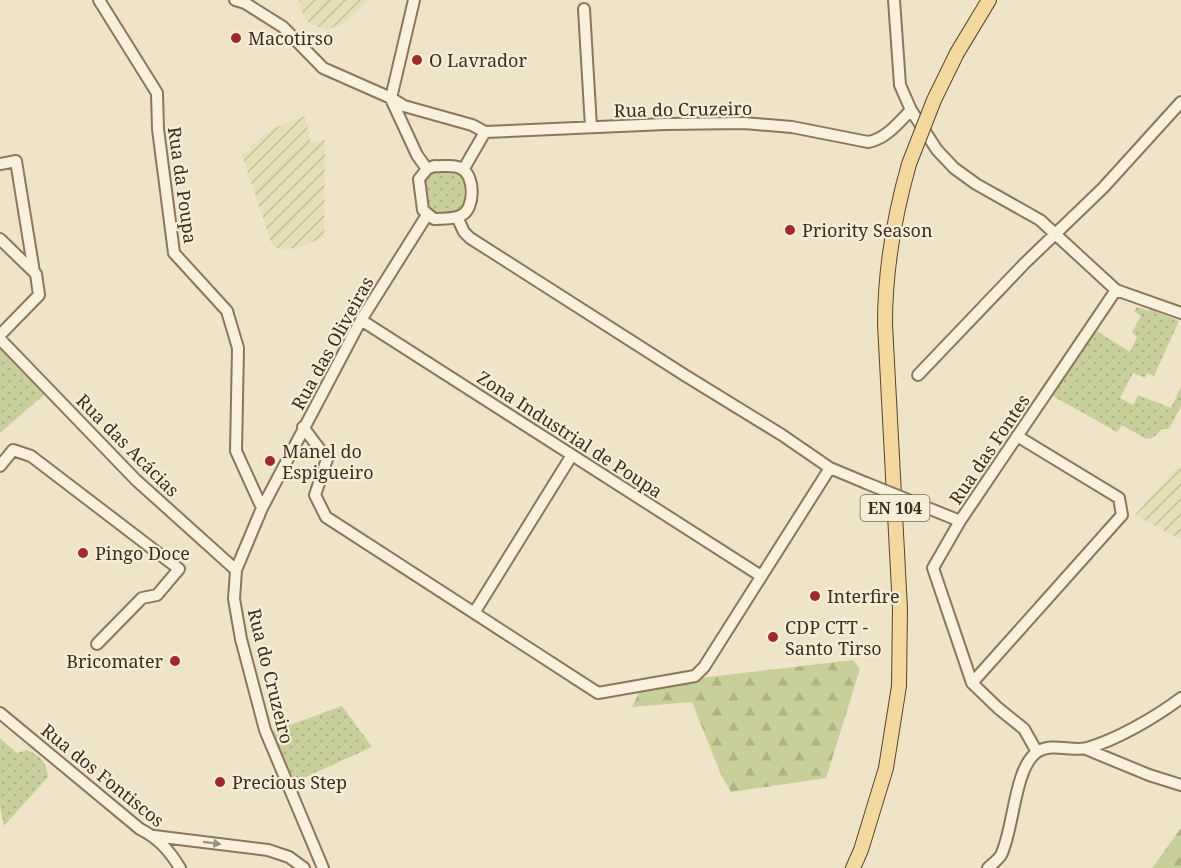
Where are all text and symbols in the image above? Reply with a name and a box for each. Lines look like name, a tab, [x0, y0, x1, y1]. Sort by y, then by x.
place label: Macotirso	[248, 26, 333, 50]
marker: Macotirso	[229, 31, 243, 45]
place label: O Lavrador	[429, 48, 527, 72]
marker: O Lavrador	[410, 53, 424, 67]
street label: Rua do Cruzeiro	[614, 96, 752, 122]
street label: Rua da Poupa	[163, 125, 203, 245]
place label: Priority Season	[802, 218, 933, 242]
marker: Priority Season	[783, 223, 797, 237]
street label: Rua das Oliveiras	[285, 272, 379, 414]
street label: Zona Industrial de Poupa	[473, 365, 667, 503]
street label: Rua das Acácias	[71, 388, 185, 502]
street label: Rua das Fontes	[943, 389, 1035, 509]
place label: Manel do Espigueiro	[282, 439, 374, 484]
marker: Manel do Espigueiro	[263, 454, 277, 468]
road number: EN 104	[860, 495, 930, 521]
place label: Pingo Doce	[95, 541, 190, 565]
marker: Pingo Doce	[76, 546, 90, 560]
place label: Interfire	[827, 584, 900, 608]
marker: Interfire	[808, 589, 822, 603]
street label: Rua do Cruzeiro	[243, 606, 299, 746]
place label: CDP CTT - Santo Tirso	[785, 615, 882, 660]
marker: CDP CTT - Santo Tirso	[766, 630, 780, 644]
place label: Bricomater	[66, 649, 164, 673]
marker: Bricomater	[168, 654, 182, 668]
street label: Rua dos Fontiscos	[36, 718, 170, 832]
place label: Precious Step	[232, 770, 347, 794]
marker: Precious Step	[213, 775, 227, 789]
one-way arrow	[203, 839, 222, 848]

